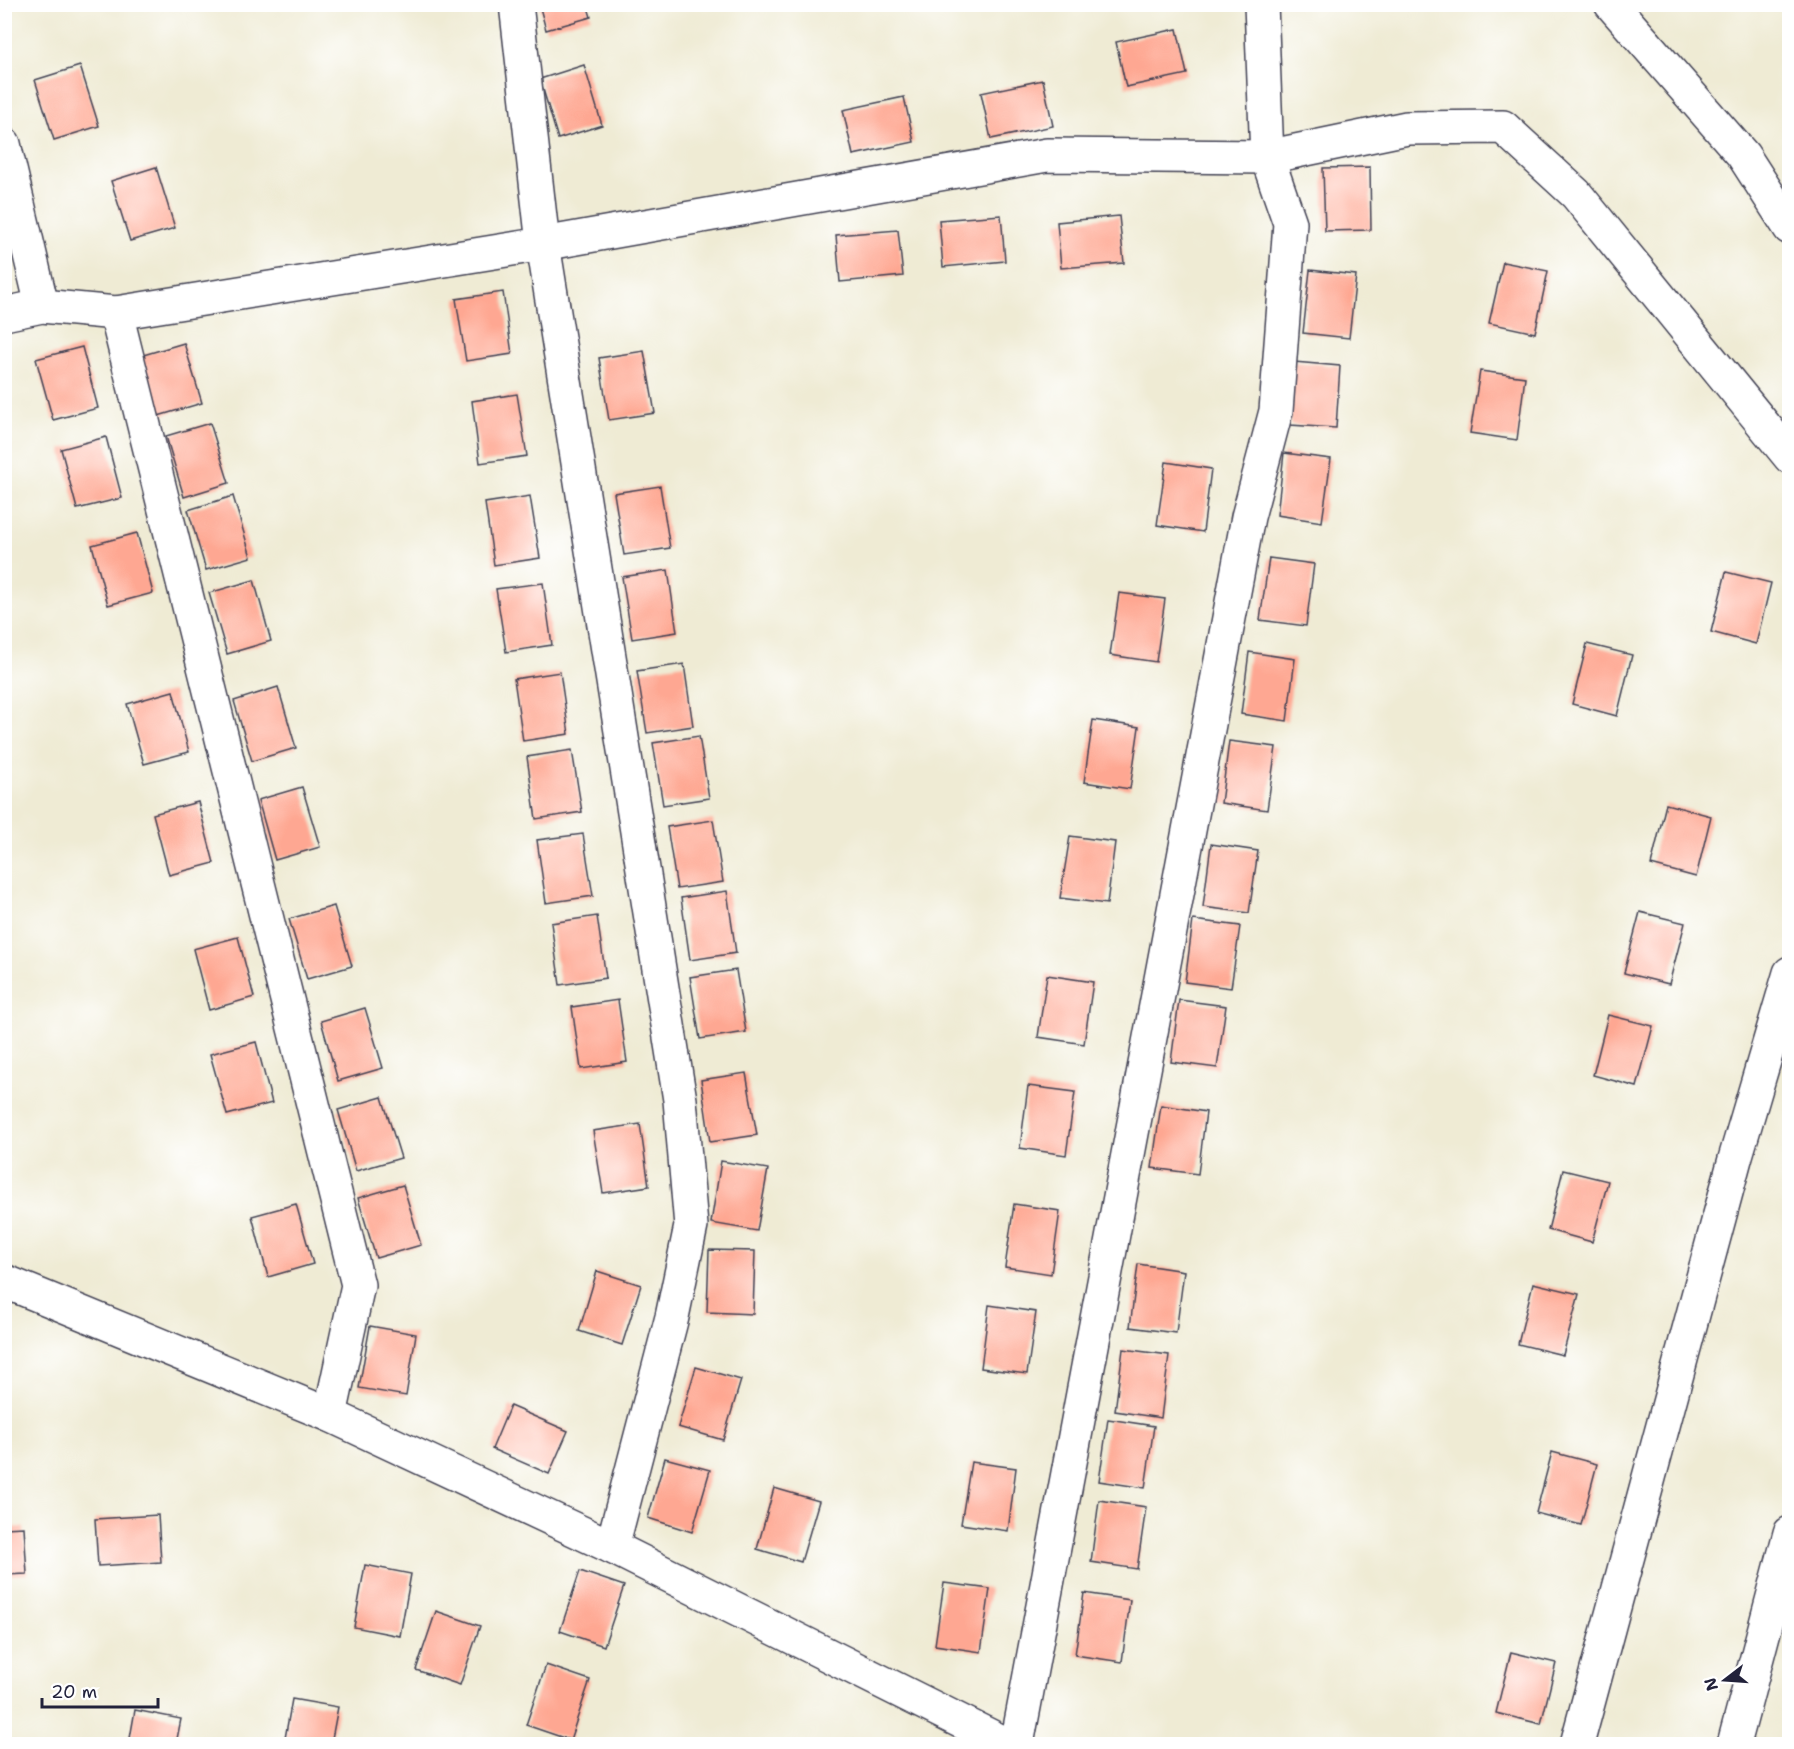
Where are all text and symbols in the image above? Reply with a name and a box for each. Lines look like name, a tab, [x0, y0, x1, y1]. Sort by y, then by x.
north arrow	[1695, 1650, 1755, 1710]
scale bar	[42, 1671, 158, 1709]
text: N	[1699, 1675, 1723, 1693]
text: 20 m	[51, 1680, 97, 1704]

